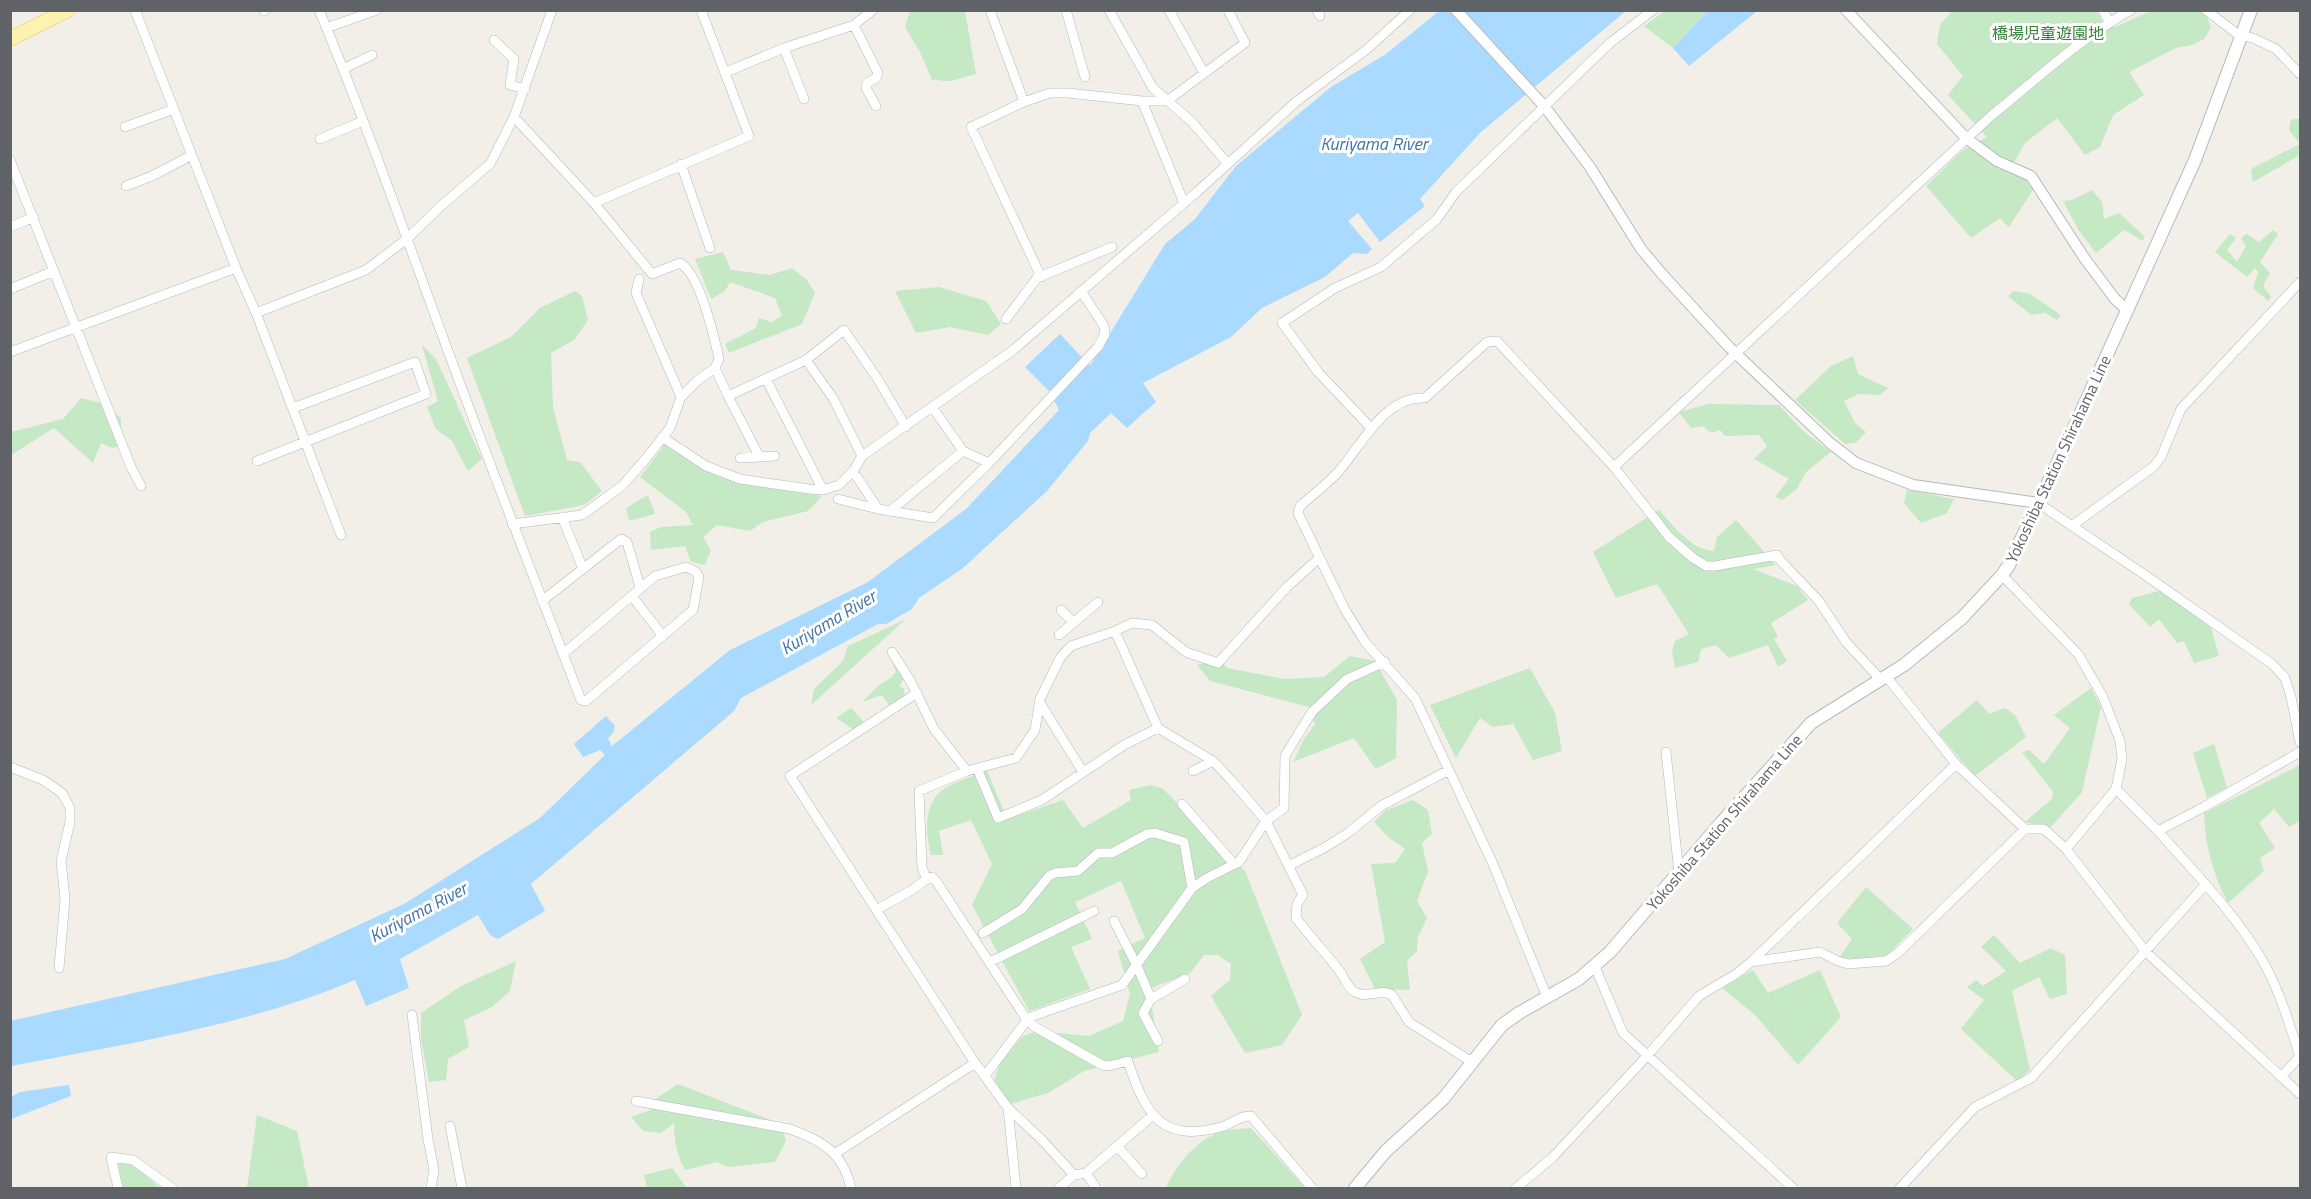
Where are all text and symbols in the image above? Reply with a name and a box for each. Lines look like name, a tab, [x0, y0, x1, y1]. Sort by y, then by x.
park label: 橋場児童遊園地	[1992, 21, 2104, 45]
water label: Kuriyama River	[1320, 130, 1430, 157]
street label: Yokoshiba Station Shirahama Line	[1999, 351, 2117, 567]
water label: Kuriyama River	[775, 582, 883, 661]
street label: Yokoshiba Station Shirahama Line	[1641, 729, 1807, 915]
water label: Kuriyama River	[364, 874, 474, 949]

